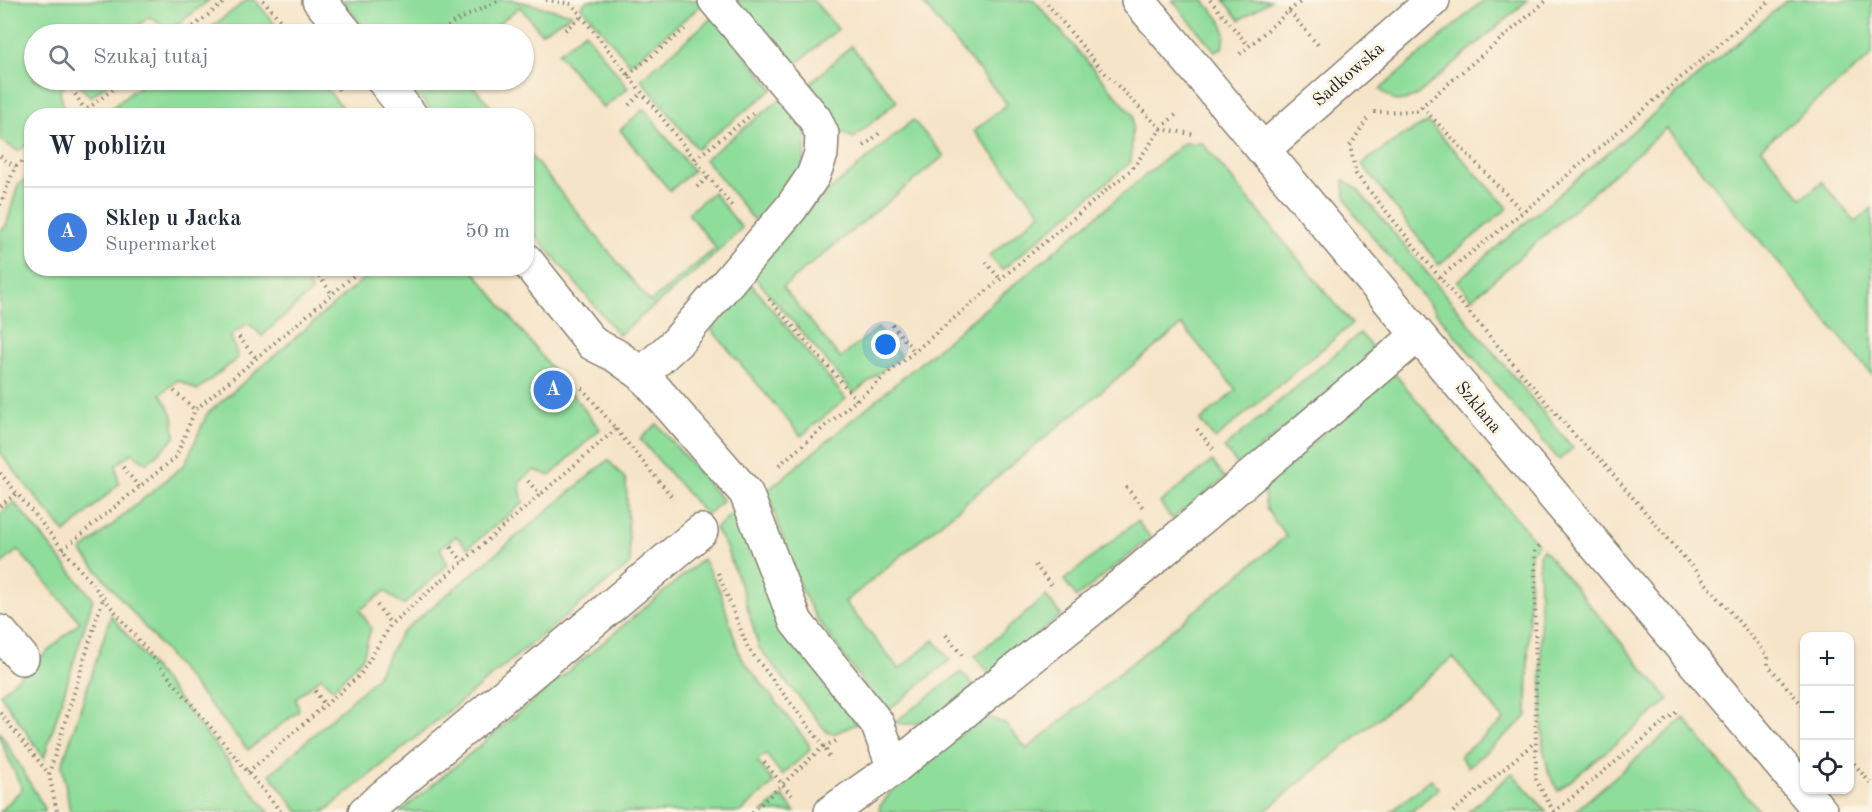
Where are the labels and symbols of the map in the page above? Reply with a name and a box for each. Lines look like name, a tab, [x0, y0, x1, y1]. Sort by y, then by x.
street label: Sadkowska	[1310, 39, 1388, 110]
your location	[871, 330, 900, 359]
pin: A	[534, 368, 572, 412]
street label: Szklana	[1452, 379, 1505, 437]

